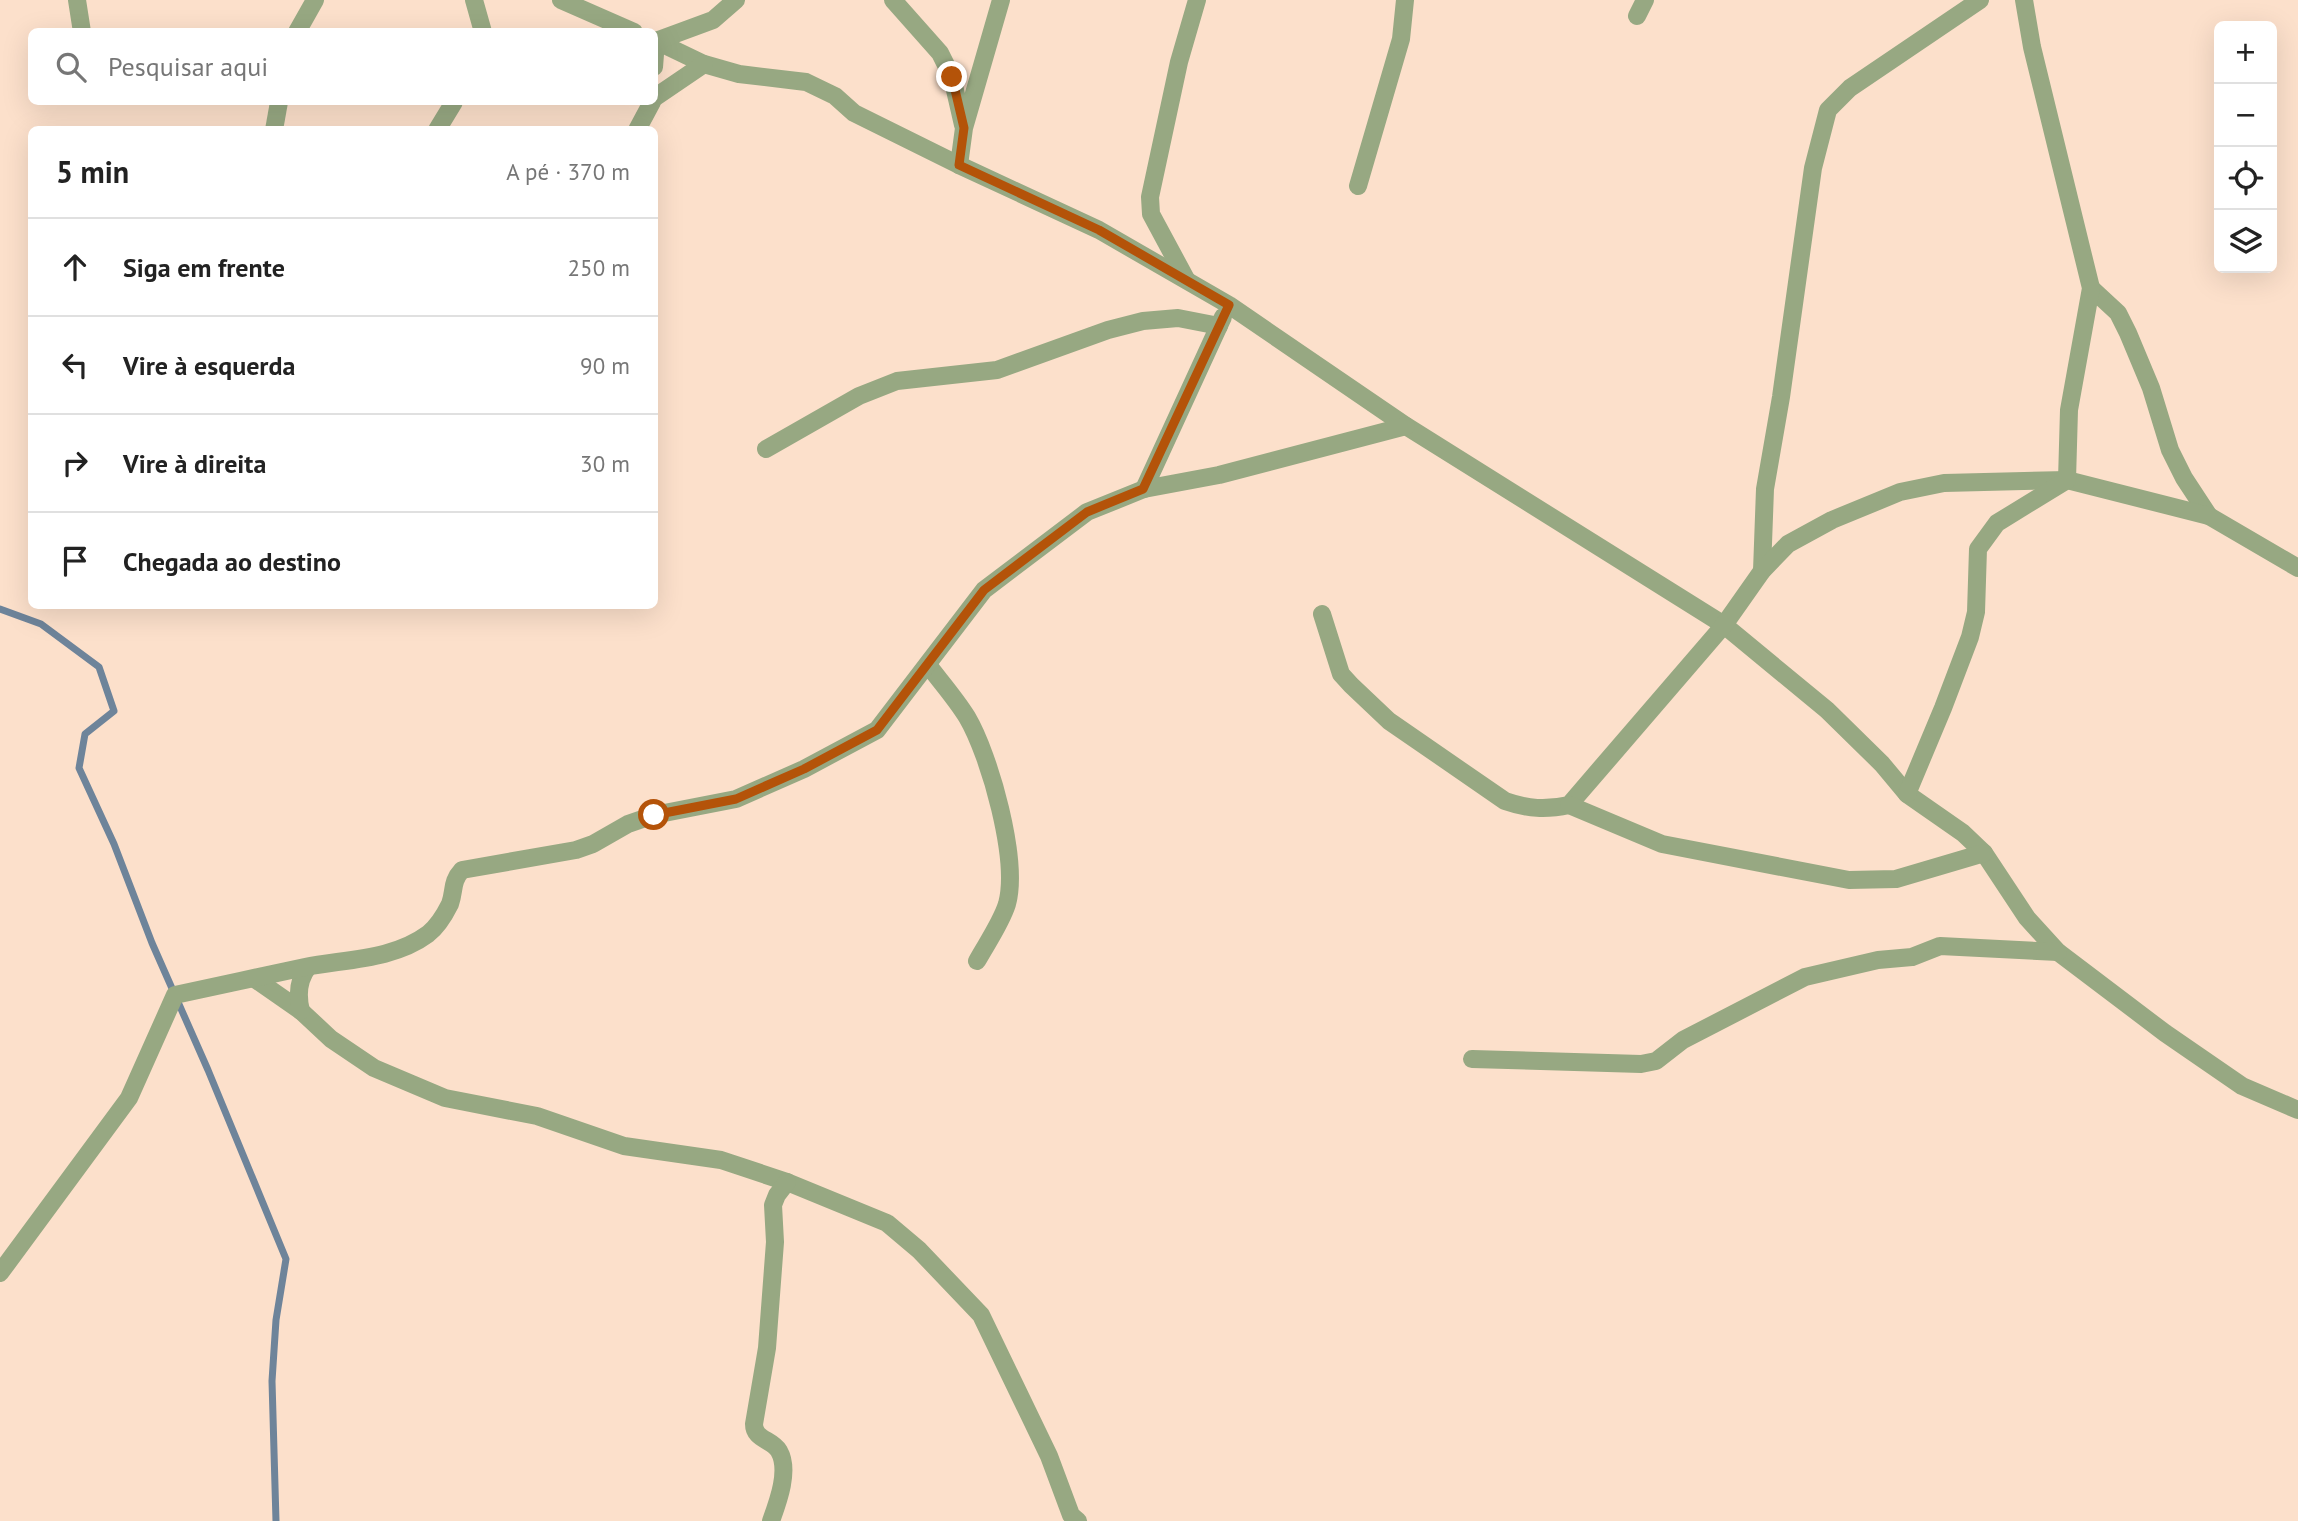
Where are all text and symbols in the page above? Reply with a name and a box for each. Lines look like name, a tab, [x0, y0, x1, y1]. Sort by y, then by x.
map controls	[2214, 21, 2277, 273]
button: +	[2214, 21, 2277, 84]
search box	[28, 28, 658, 105]
icon: search	[52, 48, 90, 86]
text: Pesquisar aqui	[108, 50, 268, 83]
route end	[936, 61, 967, 92]
button: −	[2214, 84, 2277, 147]
button: locate	[2214, 147, 2277, 210]
text: 5 min	[56, 152, 129, 191]
text: A pé · 370 m	[506, 157, 630, 186]
button: layers	[2214, 210, 2277, 273]
icon: ahead	[56, 248, 94, 286]
text: Siga em frente	[123, 251, 285, 284]
text: 250 m	[568, 253, 630, 282]
icon: left	[56, 346, 94, 384]
text: Vire à esquerda	[123, 349, 295, 382]
text: 90 m	[580, 351, 630, 380]
icon: right	[56, 444, 94, 482]
text: Vire à direita	[123, 447, 266, 480]
text: 30 m	[580, 449, 630, 478]
icon: arrive	[56, 542, 94, 580]
text: Chegada ao destino	[123, 545, 341, 578]
route start	[638, 799, 669, 830]

